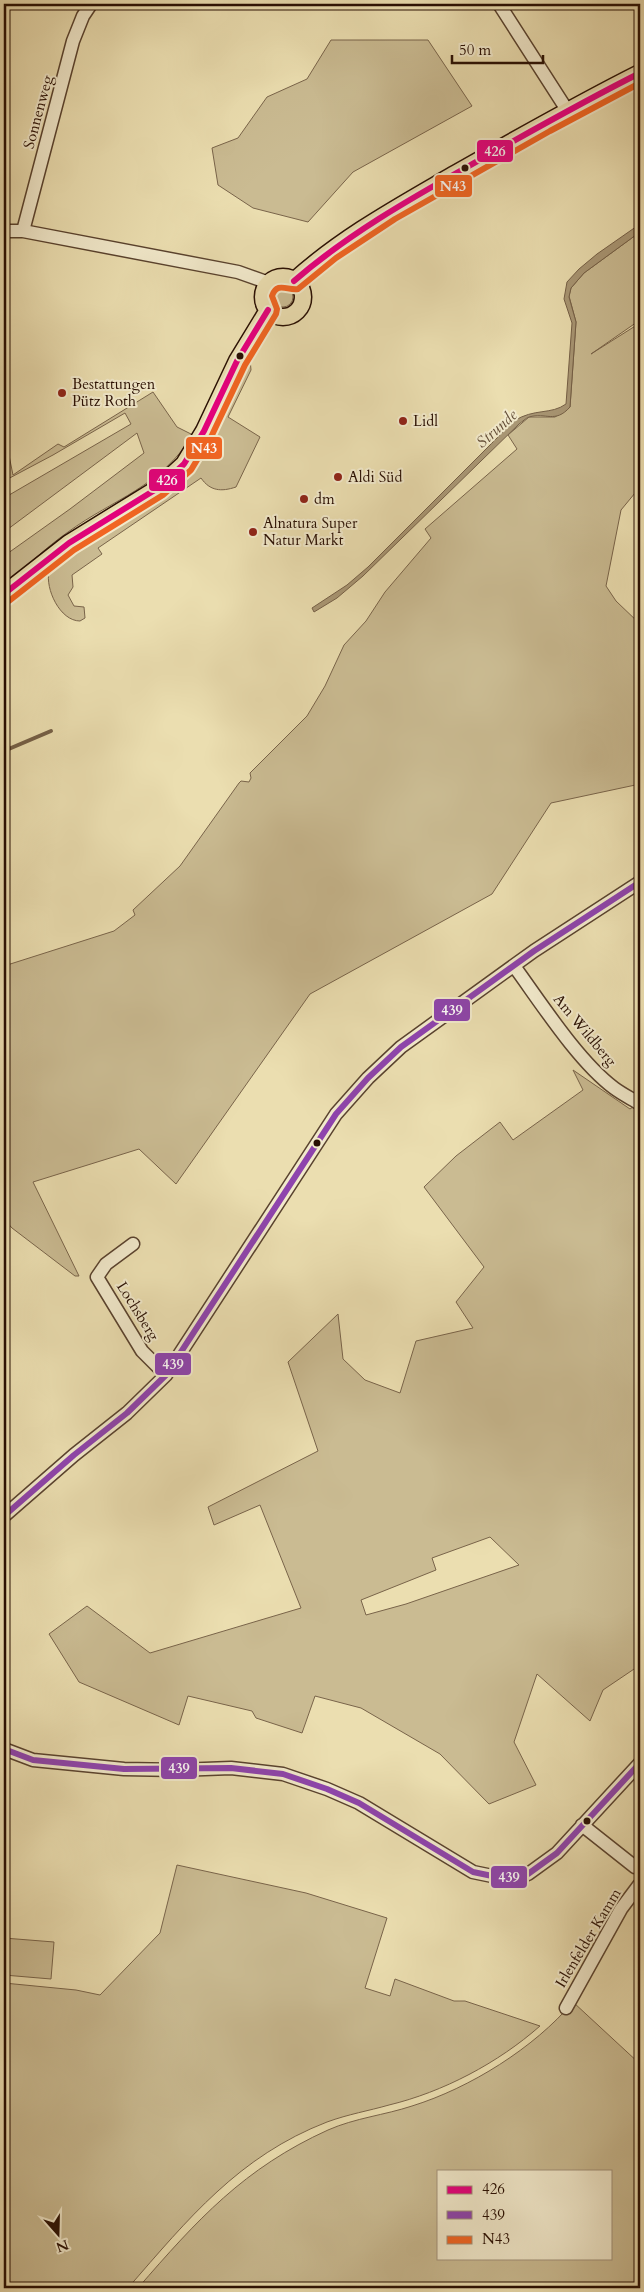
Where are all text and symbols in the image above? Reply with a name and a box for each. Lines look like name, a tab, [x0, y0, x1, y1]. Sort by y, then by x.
scale bar	[452, 32, 543, 64]
text: 50 m	[459, 40, 491, 60]
street label: Sonnenweg	[19, 72, 58, 151]
line badge: 426	[476, 139, 514, 163]
text: 426	[484, 142, 506, 161]
unlabelled marker	[460, 163, 470, 173]
line badge: N43	[434, 174, 473, 198]
text: N43	[440, 177, 466, 196]
unlabelled marker	[235, 351, 245, 361]
place label: Bestattungen Pütz Roth	[72, 374, 156, 411]
marker: Bestattungen Pütz Roth	[56, 387, 68, 399]
water label: Strunde	[471, 404, 523, 453]
place label: Lidl	[413, 411, 438, 431]
marker: Lidl	[397, 415, 409, 427]
line badge: N43	[185, 436, 223, 460]
text: N43	[191, 439, 217, 458]
place label: Aldi Süd	[348, 467, 402, 487]
line badge: 426	[148, 468, 186, 492]
text: 426	[156, 471, 178, 490]
marker: Aldi Süd	[332, 471, 344, 483]
place label: dm	[314, 489, 335, 509]
marker: dm	[298, 493, 310, 505]
place label: Alnatura Super Natur Markt	[263, 513, 358, 550]
marker: Alnatura Super Natur Markt	[247, 526, 259, 538]
street label: Am Wildberg	[549, 990, 622, 1071]
line badge: 439	[433, 998, 471, 1022]
text: 439	[441, 1001, 463, 1020]
unlabelled marker	[312, 1138, 322, 1148]
street label: Lochsberg	[112, 1278, 164, 1345]
line badge: 439	[154, 1352, 192, 1376]
text: 439	[162, 1355, 184, 1374]
line badge: 439	[160, 1756, 198, 1780]
text: 439	[168, 1759, 190, 1778]
unlabelled marker	[582, 1816, 592, 1826]
line badge: 439	[490, 1865, 528, 1889]
text: 439	[498, 1868, 520, 1887]
street label: Irlenfelder Kamm	[551, 1884, 626, 1991]
legend	[437, 2170, 612, 2260]
text: 426	[482, 2179, 505, 2199]
text: 439	[482, 2205, 505, 2225]
north arrow	[32, 2210, 82, 2260]
text: N43	[482, 2229, 510, 2249]
text: N	[53, 2235, 71, 2257]

